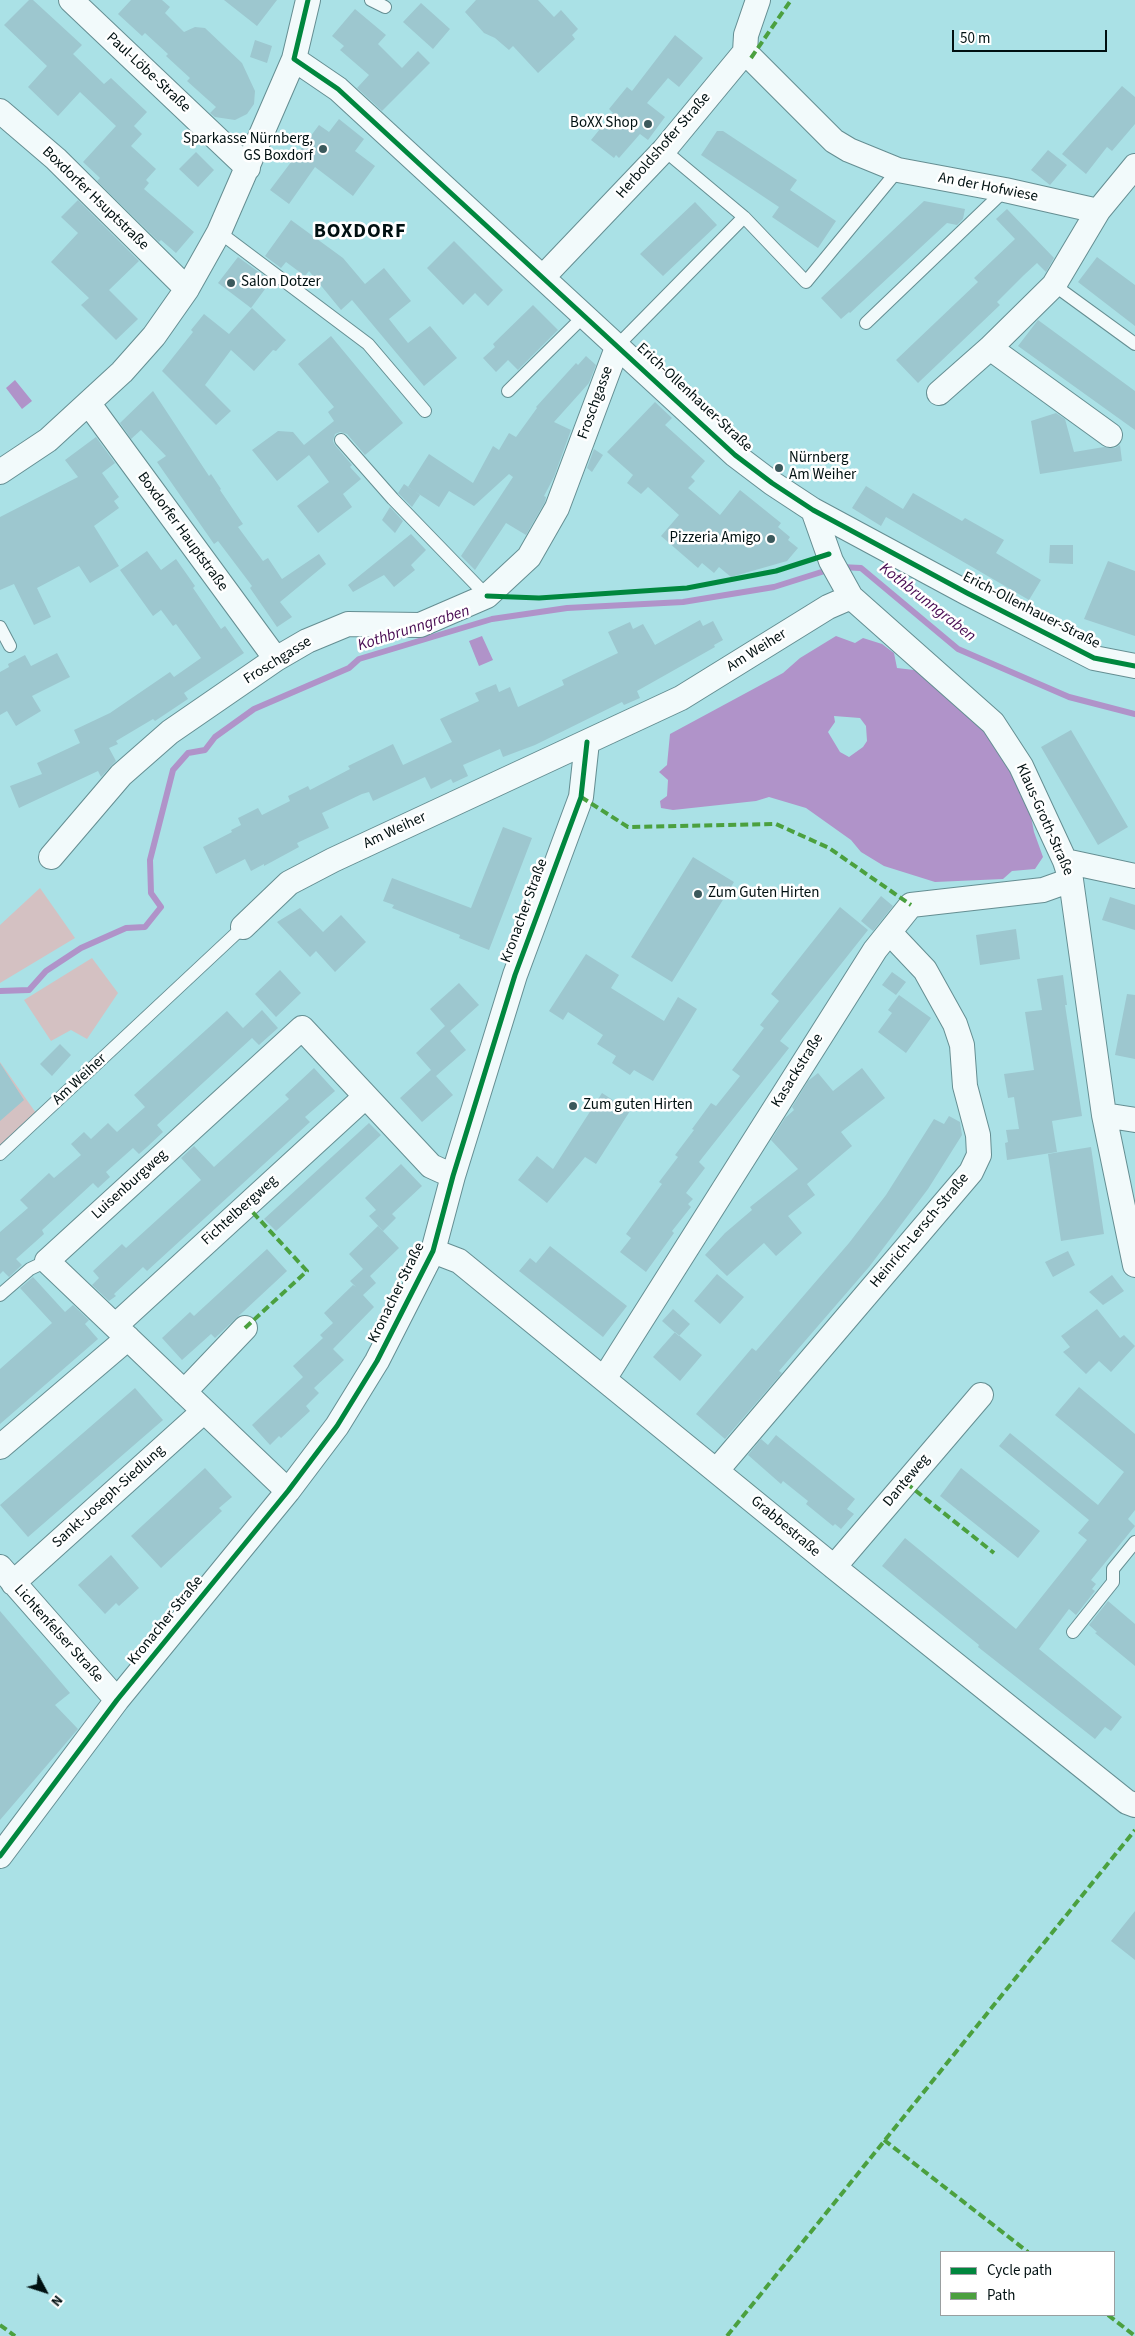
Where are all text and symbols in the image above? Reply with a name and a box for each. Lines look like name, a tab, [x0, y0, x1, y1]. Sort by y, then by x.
scale bar	[955, 20, 1110, 52]
text: 50 m	[960, 28, 990, 49]
street label: Paul-Löbe-Straße	[102, 29, 194, 117]
street label: Herboldshofer Straße	[613, 89, 715, 203]
place label: BoXX Shop	[570, 115, 638, 133]
marker: BoXX Shop	[642, 118, 654, 130]
place label: Sparkasse Nürnberg, GS Boxdorf	[183, 131, 313, 166]
street label: Boxdorfer Hsuptstraße	[38, 143, 152, 255]
marker: Sparkasse Nürnberg, GS Boxdorf	[317, 143, 329, 155]
street label: An der Hofwiese	[937, 170, 1039, 206]
district label: BOXDORF	[313, 221, 407, 245]
place label: Salon Dotzer	[241, 274, 321, 292]
marker: Salon Dotzer	[225, 277, 237, 289]
street label: Erich-Ollenhauer-Straße	[632, 340, 756, 456]
street label: Froschgasse	[574, 364, 618, 442]
place label: Nürnberg Am Weiher	[789, 450, 856, 485]
marker: Nürnberg Am Weiher	[773, 462, 785, 474]
street label: Boxdorfer Hauptstraße	[133, 469, 231, 595]
place label: Pizzeria Amigo	[670, 530, 761, 548]
marker: Pizzeria Amigo	[765, 533, 777, 545]
water label: Kothbrunngraben	[875, 559, 979, 647]
street label: Erich-Ollenhauer-Straße	[959, 569, 1103, 653]
water label: Kothbrunngraben	[356, 602, 472, 656]
street label: Am Weiher	[724, 626, 790, 676]
street label: Froschgasse	[241, 633, 315, 689]
street label: Klaus-Groth-Straße	[1011, 761, 1077, 879]
street label: Am Weiher	[361, 809, 429, 853]
street label: Kronacher Straße	[498, 856, 552, 966]
place label: Zum Guten Hirten	[708, 885, 819, 903]
marker: Zum Guten Hirten	[692, 888, 704, 900]
street label: Kasackstraße	[768, 1031, 828, 1111]
street label: Am Weiher	[49, 1050, 111, 1110]
place label: Zum guten Hirten	[583, 1097, 693, 1115]
marker: Zum guten Hirten	[567, 1100, 579, 1112]
street label: Luisenburgweg	[88, 1146, 172, 1224]
street label: Heinrich-Lersch-Straße	[867, 1170, 973, 1292]
street label: Fichtelbergweg	[198, 1172, 282, 1250]
street label: Kronacher Straße	[365, 1240, 429, 1346]
street label: Sankt-Joseph-Siedlung	[49, 1442, 169, 1552]
street label: Danteweg	[880, 1451, 934, 1511]
street label: Grabbestraße	[747, 1493, 823, 1561]
street label: Kronacher Straße	[125, 1573, 207, 1669]
street label: Lichtenfelser Straße	[9, 1581, 107, 1687]
legend	[940, 2251, 1115, 2316]
text: Cycle path	[987, 2260, 1052, 2281]
north arrow	[20, 2266, 70, 2316]
text: Path	[987, 2285, 1015, 2306]
text: N	[46, 2291, 67, 2311]

